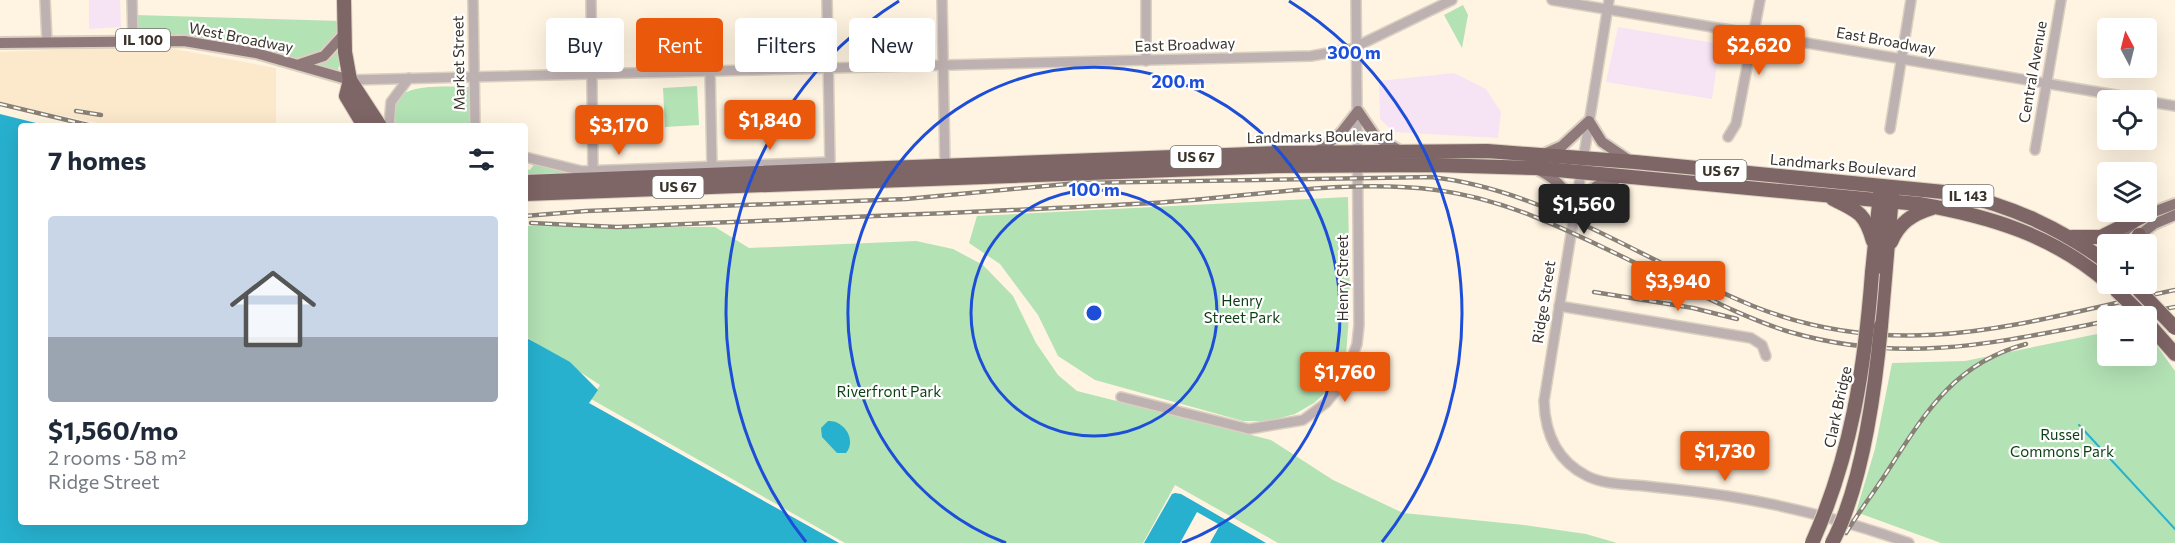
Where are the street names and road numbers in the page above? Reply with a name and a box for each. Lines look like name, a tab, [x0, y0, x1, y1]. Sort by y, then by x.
street label: Market Street	[448, 15, 468, 111]
street label: West Broadway	[187, 18, 295, 56]
street label: Central Avenue	[2014, 19, 2050, 124]
street label: East Broadway	[1835, 22, 1938, 58]
road number: IL 100	[116, 29, 170, 51]
street label: East Broadway	[1134, 33, 1236, 55]
street label: Landmarks Boulevard	[1246, 126, 1394, 146]
road number: US 67	[1170, 146, 1222, 168]
street label: Landmarks Boulevard	[1769, 150, 1917, 180]
road number: US 67	[1696, 160, 1746, 182]
road number: US 67	[652, 176, 704, 198]
road number: IL 143	[1942, 185, 1994, 207]
street label: Henry Street	[1333, 235, 1351, 321]
street label: Ridge Street	[1528, 259, 1558, 345]
street label: Clark Bridge	[1820, 364, 1854, 449]

